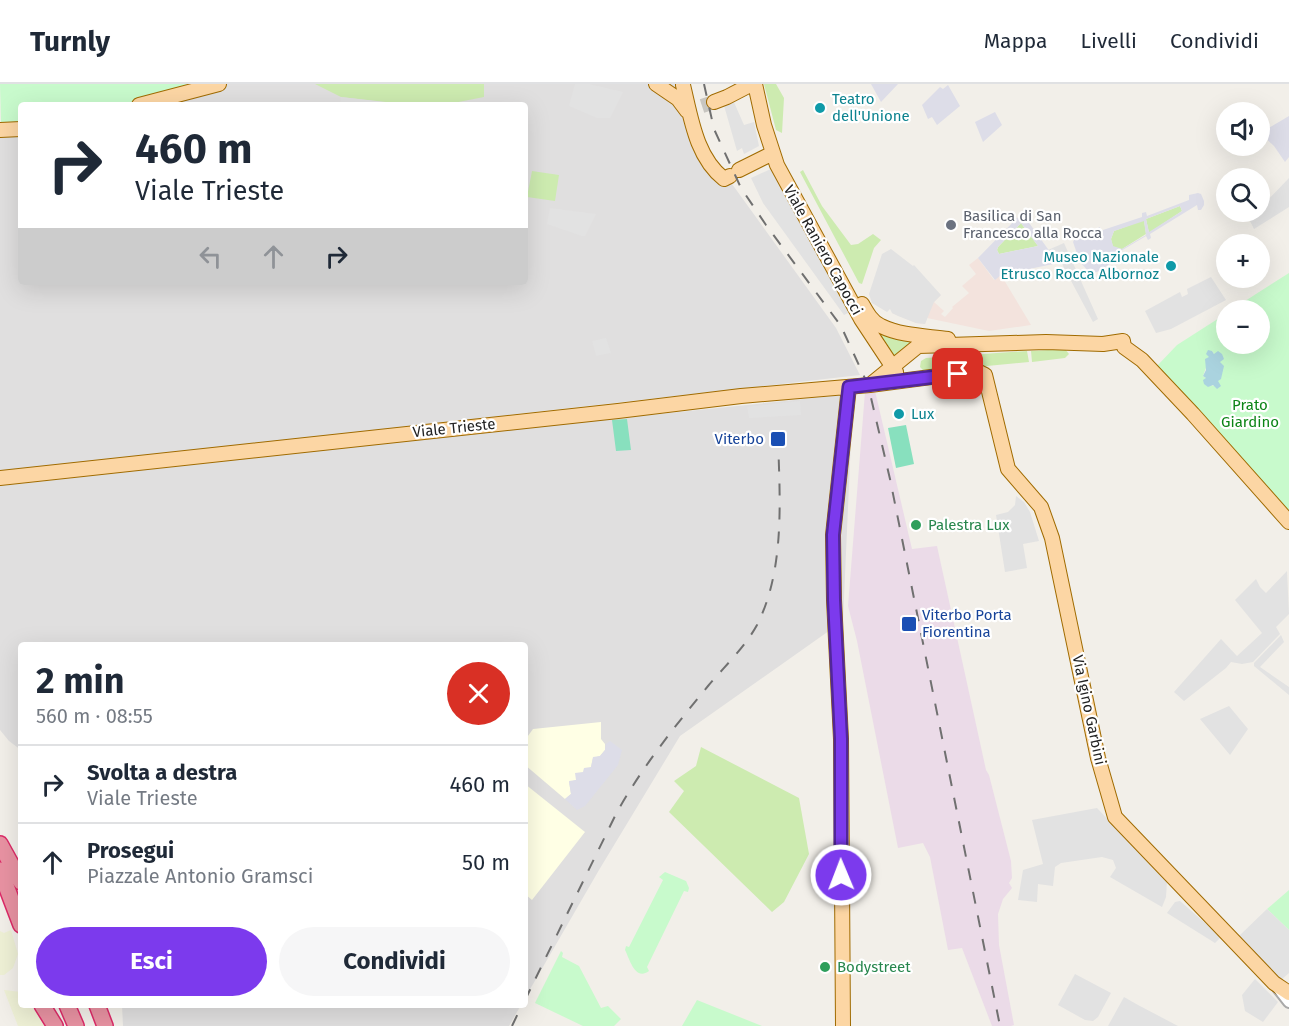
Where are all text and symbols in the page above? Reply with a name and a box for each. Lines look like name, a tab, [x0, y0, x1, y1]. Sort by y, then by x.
text: Turnly	[30, 25, 110, 58]
text: Mappa	[984, 28, 1048, 54]
text: Livelli	[1081, 28, 1137, 54]
text: Condividi	[1170, 28, 1259, 54]
place label: Teatro dell'Unione	[832, 90, 910, 125]
marker: Teatro dell'Unione	[813, 101, 827, 115]
map controls	[1216, 102, 1270, 354]
button: sound	[1216, 102, 1270, 156]
text: 460 m	[135, 124, 252, 174]
icon: right	[36, 126, 114, 204]
button: search	[1216, 168, 1270, 222]
text: Viale Trieste	[135, 175, 284, 207]
street label: Viale Raniero Capocci	[780, 182, 866, 318]
place label: Basilica di San Francesco alla Rocca	[963, 207, 1102, 242]
marker: Basilica di San Francesco alla Rocca	[944, 218, 958, 232]
button: +	[1216, 234, 1270, 288]
icon: left	[194, 240, 227, 273]
icon: ahead	[257, 240, 290, 273]
icon: right	[320, 240, 353, 273]
place label: Museo Nazionale Etrusco Rocca Albornoz	[1001, 248, 1159, 283]
marker: Museo Nazionale Etrusco Rocca Albornoz	[1164, 259, 1178, 273]
button: −	[1216, 300, 1270, 354]
pin	[932, 348, 983, 399]
icon: arrive	[941, 357, 974, 390]
park label: Prato Giardino	[1221, 396, 1279, 431]
place label: Lux	[911, 405, 935, 423]
marker: Lux	[892, 407, 906, 421]
street label: Viale Trieste	[412, 415, 496, 441]
place label: Viterbo	[715, 430, 764, 448]
marker: Viterbo	[769, 430, 787, 448]
place label: Palestra Lux	[928, 516, 1010, 534]
marker: Palestra Lux	[909, 518, 923, 532]
place label: Viterbo Porta Fiorentina	[922, 606, 1012, 641]
marker: Viterbo Porta Fiorentina	[900, 615, 918, 633]
street label: Via Igino Garbini	[1069, 653, 1109, 767]
text: 2 min	[36, 659, 125, 703]
button: close	[447, 662, 510, 725]
text: 560 m · 08:55	[36, 704, 153, 728]
text: Svolta a destra	[87, 759, 237, 786]
icon: right	[36, 768, 69, 801]
text: 460 m	[450, 771, 510, 798]
text: Viale Trieste	[87, 786, 198, 810]
text: Prosegui	[87, 837, 174, 864]
position arrow	[809, 843, 873, 907]
icon: ahead	[36, 846, 69, 879]
text: 50 m	[462, 849, 510, 876]
text: Piazzale Antonio Gramsci	[87, 864, 313, 888]
button: Esci	[36, 927, 267, 996]
button: Condividi	[279, 927, 510, 996]
place label: Bodystreet	[837, 958, 911, 976]
marker: Bodystreet	[818, 960, 832, 974]

